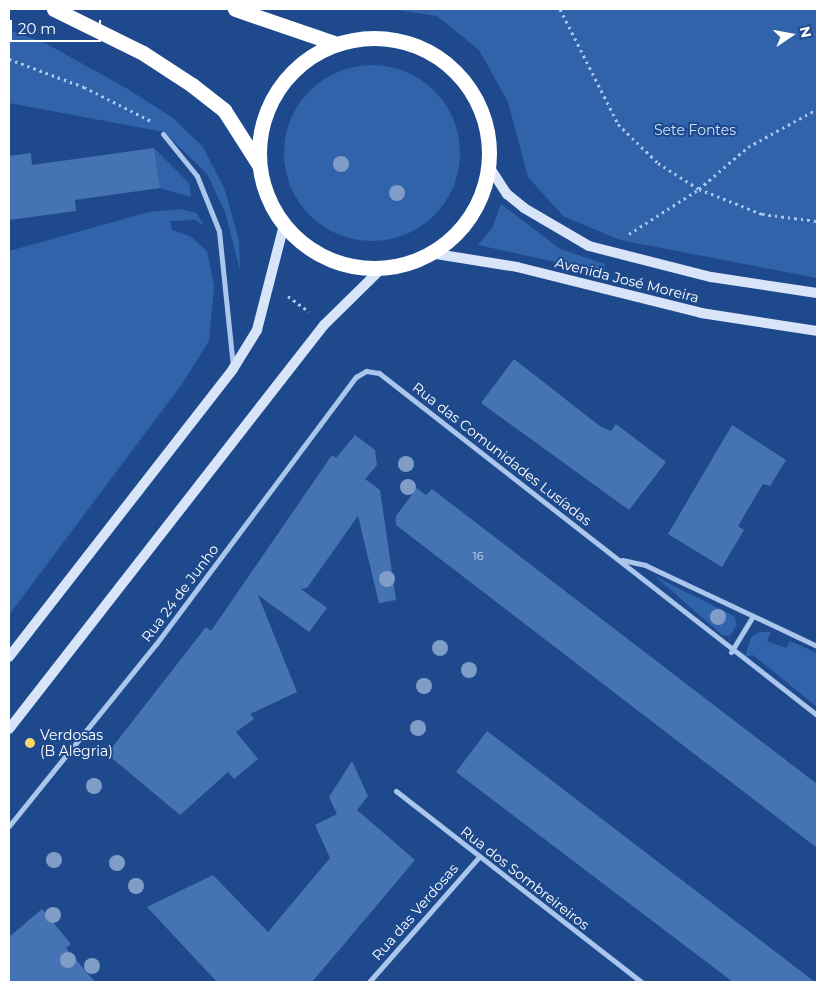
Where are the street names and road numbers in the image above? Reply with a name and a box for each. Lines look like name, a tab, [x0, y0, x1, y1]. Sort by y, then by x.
street label: Avenida José Moreira	[553, 254, 701, 306]
street label: Rua das Comunidades Lusíadas	[409, 379, 595, 529]
street label: Rua 24 de Junho	[138, 541, 222, 645]
street label: Rua dos Sombreireiros	[457, 823, 593, 933]
street label: Rua das Verdosas	[368, 860, 462, 964]

